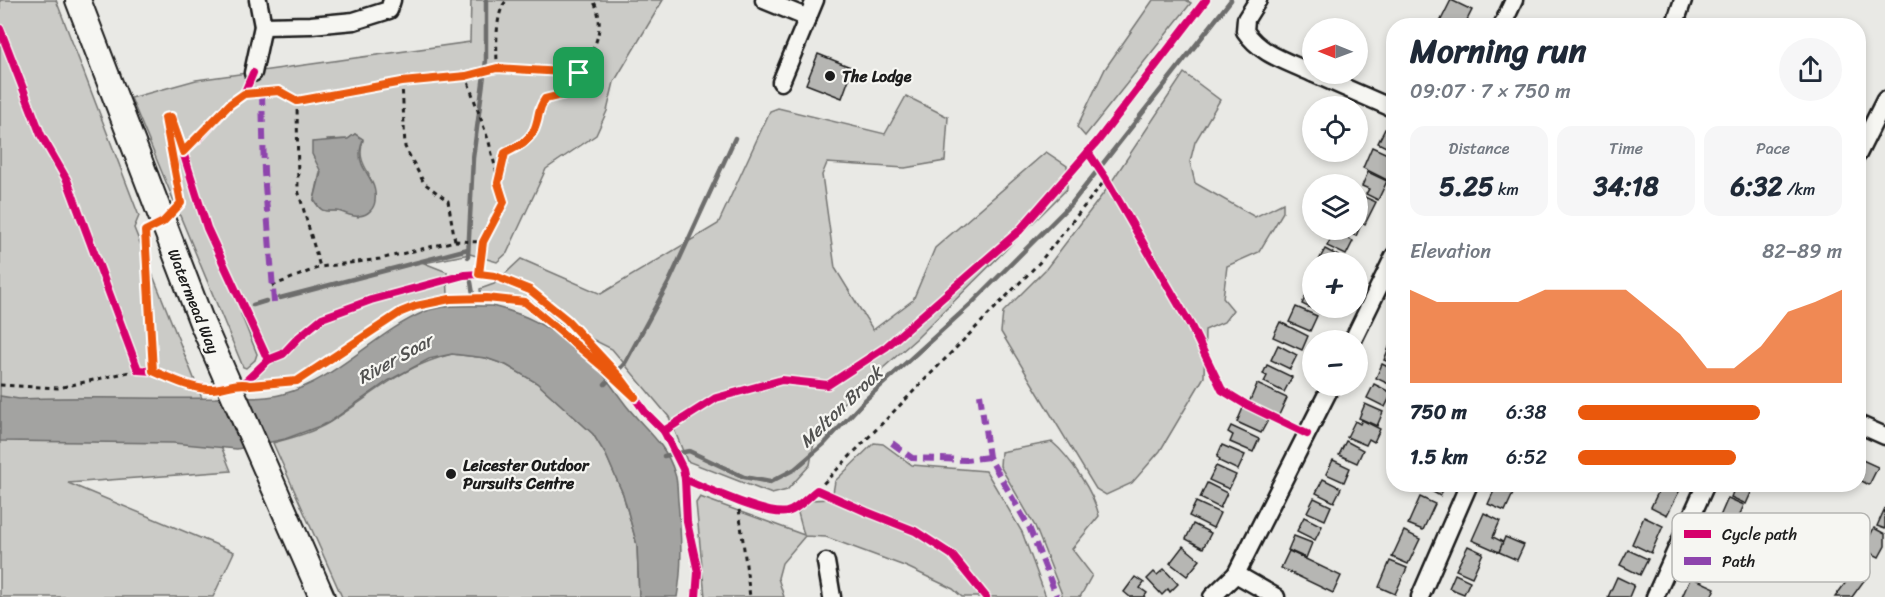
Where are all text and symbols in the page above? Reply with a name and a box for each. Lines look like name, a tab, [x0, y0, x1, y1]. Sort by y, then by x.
north arrow	[1302, 18, 1368, 84]
map controls	[1302, 18, 1368, 396]
text: Morning run	[1410, 22, 1586, 80]
button: share	[1779, 38, 1842, 101]
pin	[553, 47, 604, 98]
icon: arrive	[562, 56, 595, 89]
place label: The Lodge	[842, 62, 912, 91]
marker: The Lodge	[823, 69, 837, 83]
text: 09:07 · 7 × 750 m	[1410, 74, 1571, 109]
button: locate	[1302, 96, 1368, 162]
text: Distance	[1449, 134, 1509, 163]
text: Time	[1609, 134, 1643, 163]
text: Pace	[1756, 134, 1790, 163]
text: 5.25	[1439, 163, 1494, 209]
text: 34:18	[1593, 163, 1659, 209]
text: 6:32	[1731, 163, 1783, 209]
button: layers	[1302, 174, 1368, 240]
text: km	[1494, 175, 1519, 204]
text: /km	[1783, 175, 1815, 204]
text: Elevation	[1410, 234, 1491, 269]
text: 82–89 m	[1762, 234, 1842, 269]
street label: Watermead Way	[159, 244, 228, 359]
button: +	[1302, 252, 1368, 318]
water label: River Soar	[351, 323, 442, 393]
button: −	[1302, 330, 1368, 396]
water label: Melton Brook	[791, 357, 892, 456]
text: 750 m	[1410, 395, 1467, 430]
text: 6:38	[1506, 395, 1546, 430]
text: 1.5 km	[1410, 440, 1468, 475]
text: 6:52	[1506, 440, 1547, 475]
place label: Leicester Outdoor Pursuits Centre	[463, 451, 590, 498]
marker: Leicester Outdoor Pursuits Centre	[444, 467, 458, 481]
legend	[1672, 513, 1870, 582]
text: Cycle path	[1722, 520, 1797, 549]
text: Path	[1722, 547, 1755, 576]

